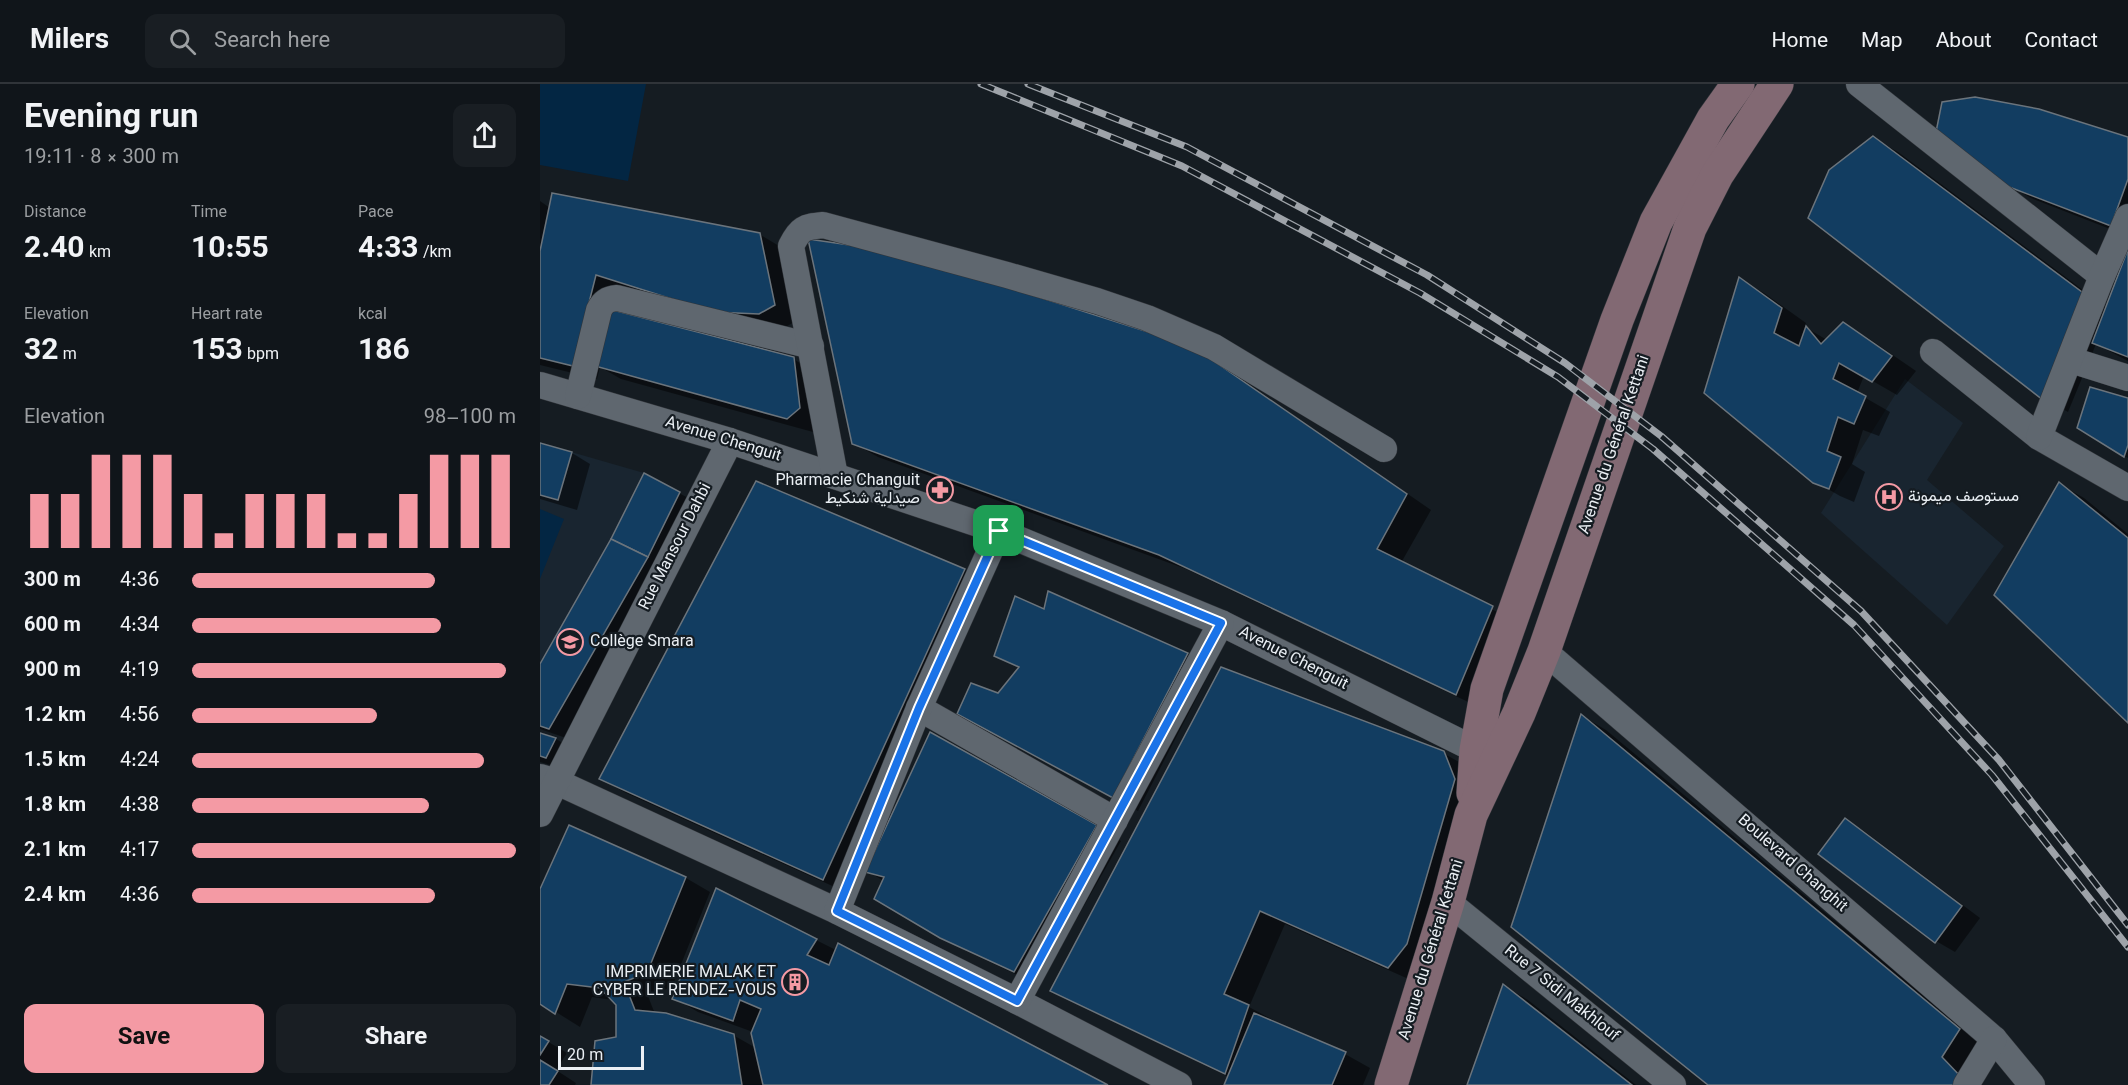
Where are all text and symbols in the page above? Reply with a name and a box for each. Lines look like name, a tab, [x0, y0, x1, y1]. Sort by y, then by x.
search box	[145, 14, 565, 68]
text: Milers	[30, 19, 109, 63]
text: Search here	[214, 24, 330, 59]
icon: search	[166, 25, 199, 58]
text: Home	[1772, 25, 1828, 58]
text: Map	[1861, 25, 1903, 58]
text: About	[1936, 25, 1992, 58]
text: Contact	[2025, 25, 2098, 58]
text: Evening run	[24, 93, 198, 145]
button: share	[453, 104, 516, 167]
text: 19:11 · 8 × 300 m	[24, 142, 179, 174]
text: Distance	[24, 201, 86, 226]
text: Time	[191, 201, 227, 226]
text: Pace	[358, 201, 394, 226]
text: 2.40	[24, 226, 85, 273]
text: 10:55	[191, 226, 269, 273]
text: 4:33	[358, 226, 419, 273]
text: km	[85, 241, 111, 266]
text: /km	[419, 241, 452, 266]
text: Elevation	[24, 303, 89, 328]
text: Heart rate	[191, 303, 262, 328]
text: kcal	[358, 303, 387, 328]
text: 32	[24, 328, 58, 375]
text: 153	[191, 328, 243, 375]
text: 186	[358, 328, 410, 375]
text: m	[58, 343, 77, 368]
text: bpm	[243, 343, 279, 368]
street label: Avenue du Général Kettani	[1573, 352, 1657, 538]
text: Elevation	[24, 402, 105, 434]
text: 98–100 m	[424, 402, 516, 434]
street label: Avenue Chenguit	[662, 410, 784, 470]
place label: Pharmacie Changuit صيدلية شنكيط	[775, 469, 920, 512]
pharmacy icon: Pharmacie Changuit صيدلية شنكيط	[925, 475, 955, 505]
street label: Rue Mansour Dahbi	[633, 479, 719, 615]
hospital icon: مستوصف ميمونة	[1874, 482, 1904, 512]
place label: مستوصف ميمونة	[1908, 485, 2019, 510]
pin	[973, 505, 1024, 556]
icon: arrive	[982, 514, 1015, 547]
text: 300 m	[24, 565, 81, 597]
text: 4:36	[120, 565, 159, 597]
text: 600 m	[24, 610, 81, 642]
text: 4:34	[120, 610, 159, 642]
street label: Avenue Chenguit	[1234, 621, 1352, 697]
school or university icon: Collège Smara	[555, 627, 585, 657]
place label: Collège Smara	[590, 630, 694, 655]
text: 900 m	[24, 655, 81, 687]
text: 4:19	[120, 655, 159, 687]
text: 1.2 km	[24, 700, 86, 732]
text: 4:56	[120, 700, 159, 732]
text: 1.5 km	[24, 745, 86, 777]
text: 4:24	[120, 745, 159, 777]
text: 1.8 km	[24, 790, 86, 822]
text: 4:38	[120, 790, 159, 822]
street label: Boulevard Changhit	[1731, 809, 1853, 919]
text: 2.1 km	[24, 835, 86, 867]
text: 4:17	[120, 835, 159, 867]
street label: Avenue du Général Kettani	[1393, 857, 1471, 1043]
text: 2.4 km	[24, 880, 86, 912]
text: 4:36	[120, 880, 159, 912]
street label: Rue 7 Sidi Makhlouf	[1498, 939, 1625, 1049]
place label: IMPRIMERIE MALAK ET CYBER LE RENDEZ-VOUS	[593, 961, 776, 1004]
building icon: IMPRIMERIE MALAK ET CYBER LE RENDEZ-VOUS	[780, 967, 810, 997]
button: Save	[24, 1004, 264, 1073]
button: Share	[276, 1004, 516, 1073]
scale bar	[558, 1043, 644, 1070]
text: 20 m	[567, 1044, 603, 1069]

